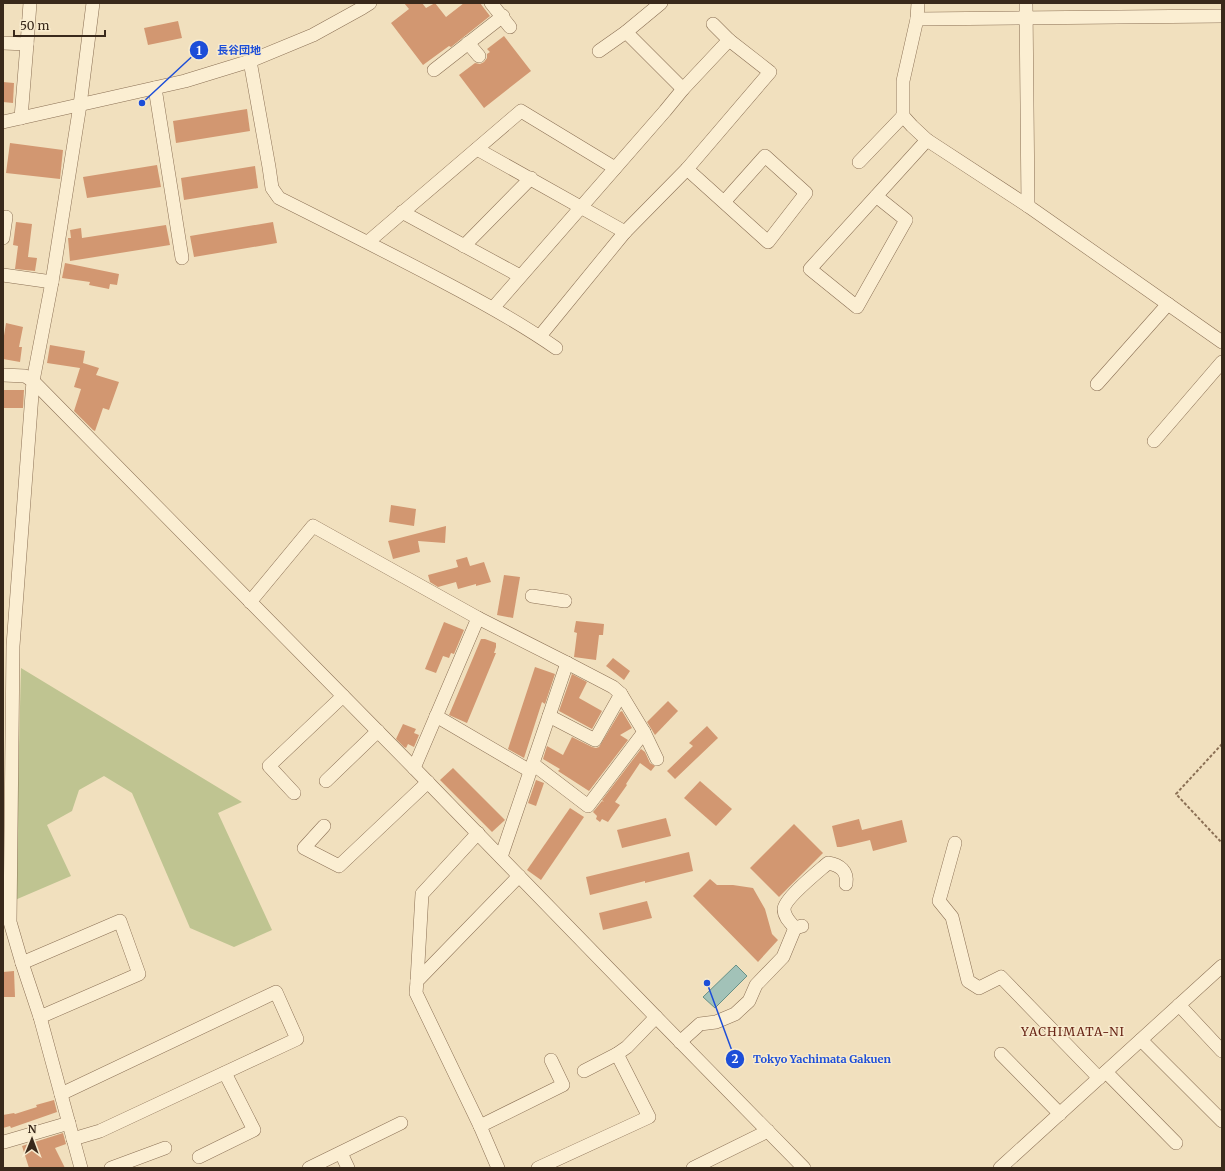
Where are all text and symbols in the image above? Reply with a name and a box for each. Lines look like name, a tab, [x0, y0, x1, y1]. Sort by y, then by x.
scale bar	[14, 12, 105, 38]
text: 50 m	[20, 18, 49, 33]
callout: 長谷団地	[189, 39, 269, 62]
text: 1	[196, 43, 202, 58]
text: 長谷団地	[217, 43, 261, 57]
district label: YACHIMATA-NI	[1020, 1024, 1125, 1039]
callout: Tokyo Yachimata Gakuen	[725, 1048, 899, 1071]
text: 2	[731, 1051, 739, 1066]
text: Tokyo Yachimata Gakuen	[753, 1052, 891, 1066]
north arrow	[12, 1119, 52, 1159]
text: N	[28, 1122, 37, 1136]

